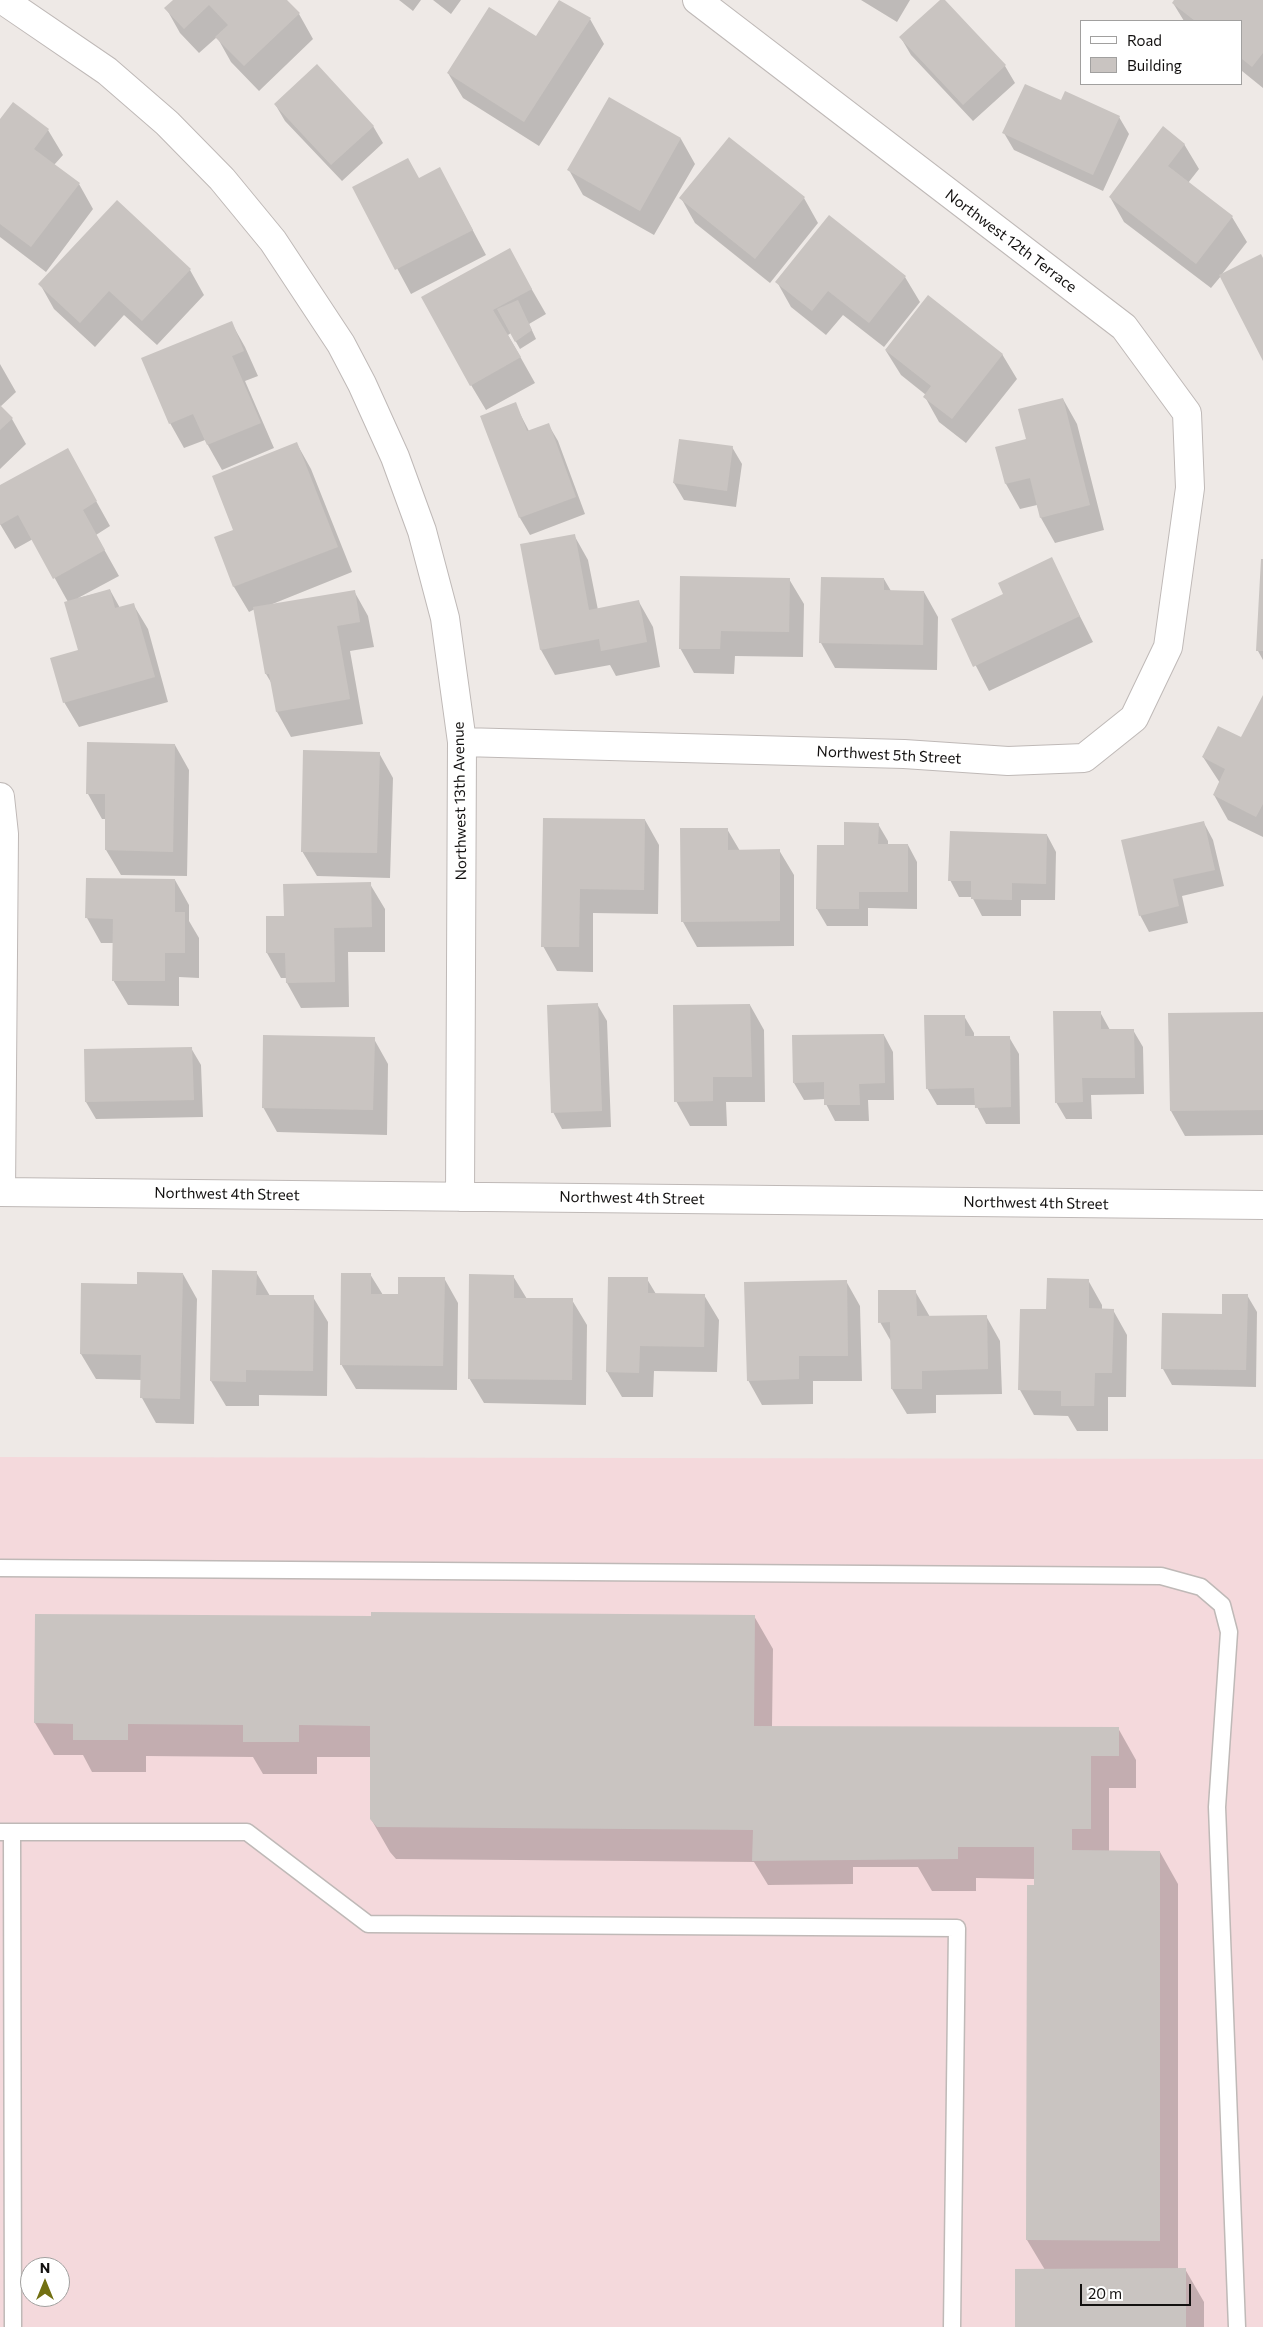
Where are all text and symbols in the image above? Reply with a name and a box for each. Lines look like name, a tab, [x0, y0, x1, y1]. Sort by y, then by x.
legend	[1080, 20, 1243, 85]
text: Road	[1127, 31, 1162, 49]
text: Building	[1127, 56, 1182, 74]
street label: Northwest 12th Terrace	[942, 186, 1080, 296]
street label: Northwest 13th Avenue	[450, 721, 470, 881]
street label: Northwest 5th Street	[816, 742, 962, 768]
street label: Northwest 4th Street	[154, 1184, 300, 1204]
street label: Northwest 4th Street	[559, 1188, 705, 1208]
street label: Northwest 4th Street	[963, 1193, 1109, 1213]
north arrow	[20, 2257, 70, 2307]
text: N	[40, 2259, 50, 2276]
scale bar	[1083, 2274, 1194, 2306]
text: 20 m	[1088, 2284, 1122, 2302]

